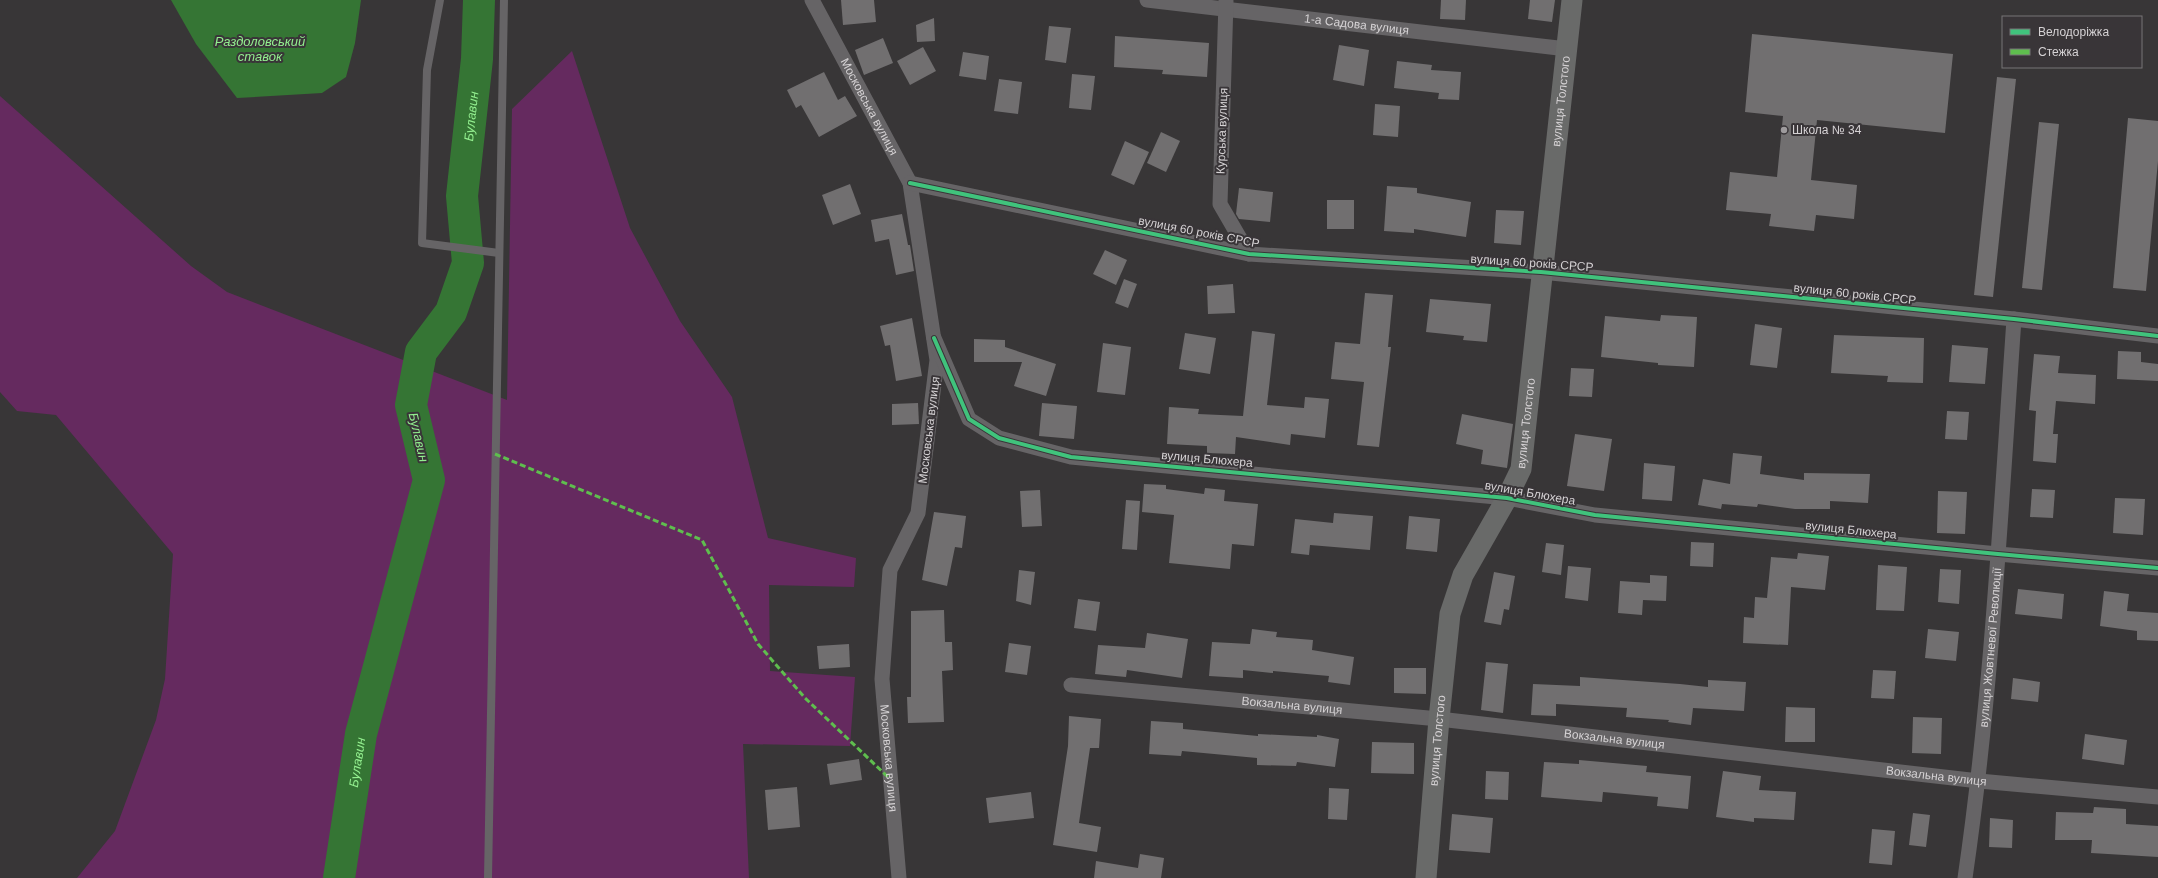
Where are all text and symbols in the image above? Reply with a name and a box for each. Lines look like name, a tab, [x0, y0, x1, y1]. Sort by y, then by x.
street label: 1-а Садова вулиця	[1304, 11, 1410, 37]
legend	[2002, 16, 2142, 68]
text: Велодоріжка	[2038, 25, 2109, 39]
water label: Раздоловський ставок	[215, 34, 305, 64]
text: Стежка	[2038, 45, 2079, 59]
street label: вулиця Толстого	[1549, 55, 1573, 147]
street label: Московська вулиця	[837, 56, 901, 158]
street label: Курська вулиця	[1213, 88, 1231, 174]
water label: Булавин	[461, 91, 481, 142]
place label: Школа № 34	[1792, 123, 1862, 137]
marker: Школа № 34	[1779, 125, 1789, 135]
street label: вулиця 60 років СРСР	[1137, 213, 1261, 251]
street label: вулиця 60 років СРСР	[1470, 252, 1594, 274]
street label: вулиця 60 років СРСР	[1793, 281, 1917, 307]
street label: Московська вулиця	[915, 376, 943, 484]
street label: вулиця Толстого	[1514, 377, 1538, 469]
water label: Булавин	[406, 411, 431, 463]
street label: вулиця Блюхера	[1161, 448, 1254, 470]
street label: вулиця Блюхера	[1484, 478, 1577, 508]
street label: вулиця Блюхера	[1805, 518, 1898, 542]
street label: вулиця Жовтневої Революції	[1976, 566, 2004, 728]
street label: Вокзальна вулиця	[1241, 694, 1343, 717]
street label: вулиця Толстого	[1427, 694, 1448, 786]
street label: Московська вулиця	[877, 704, 900, 812]
street label: Вокзальна вулиця	[1563, 726, 1665, 752]
water label: Булавин	[346, 736, 368, 788]
street label: Вокзальна вулиця	[1885, 763, 1987, 789]

